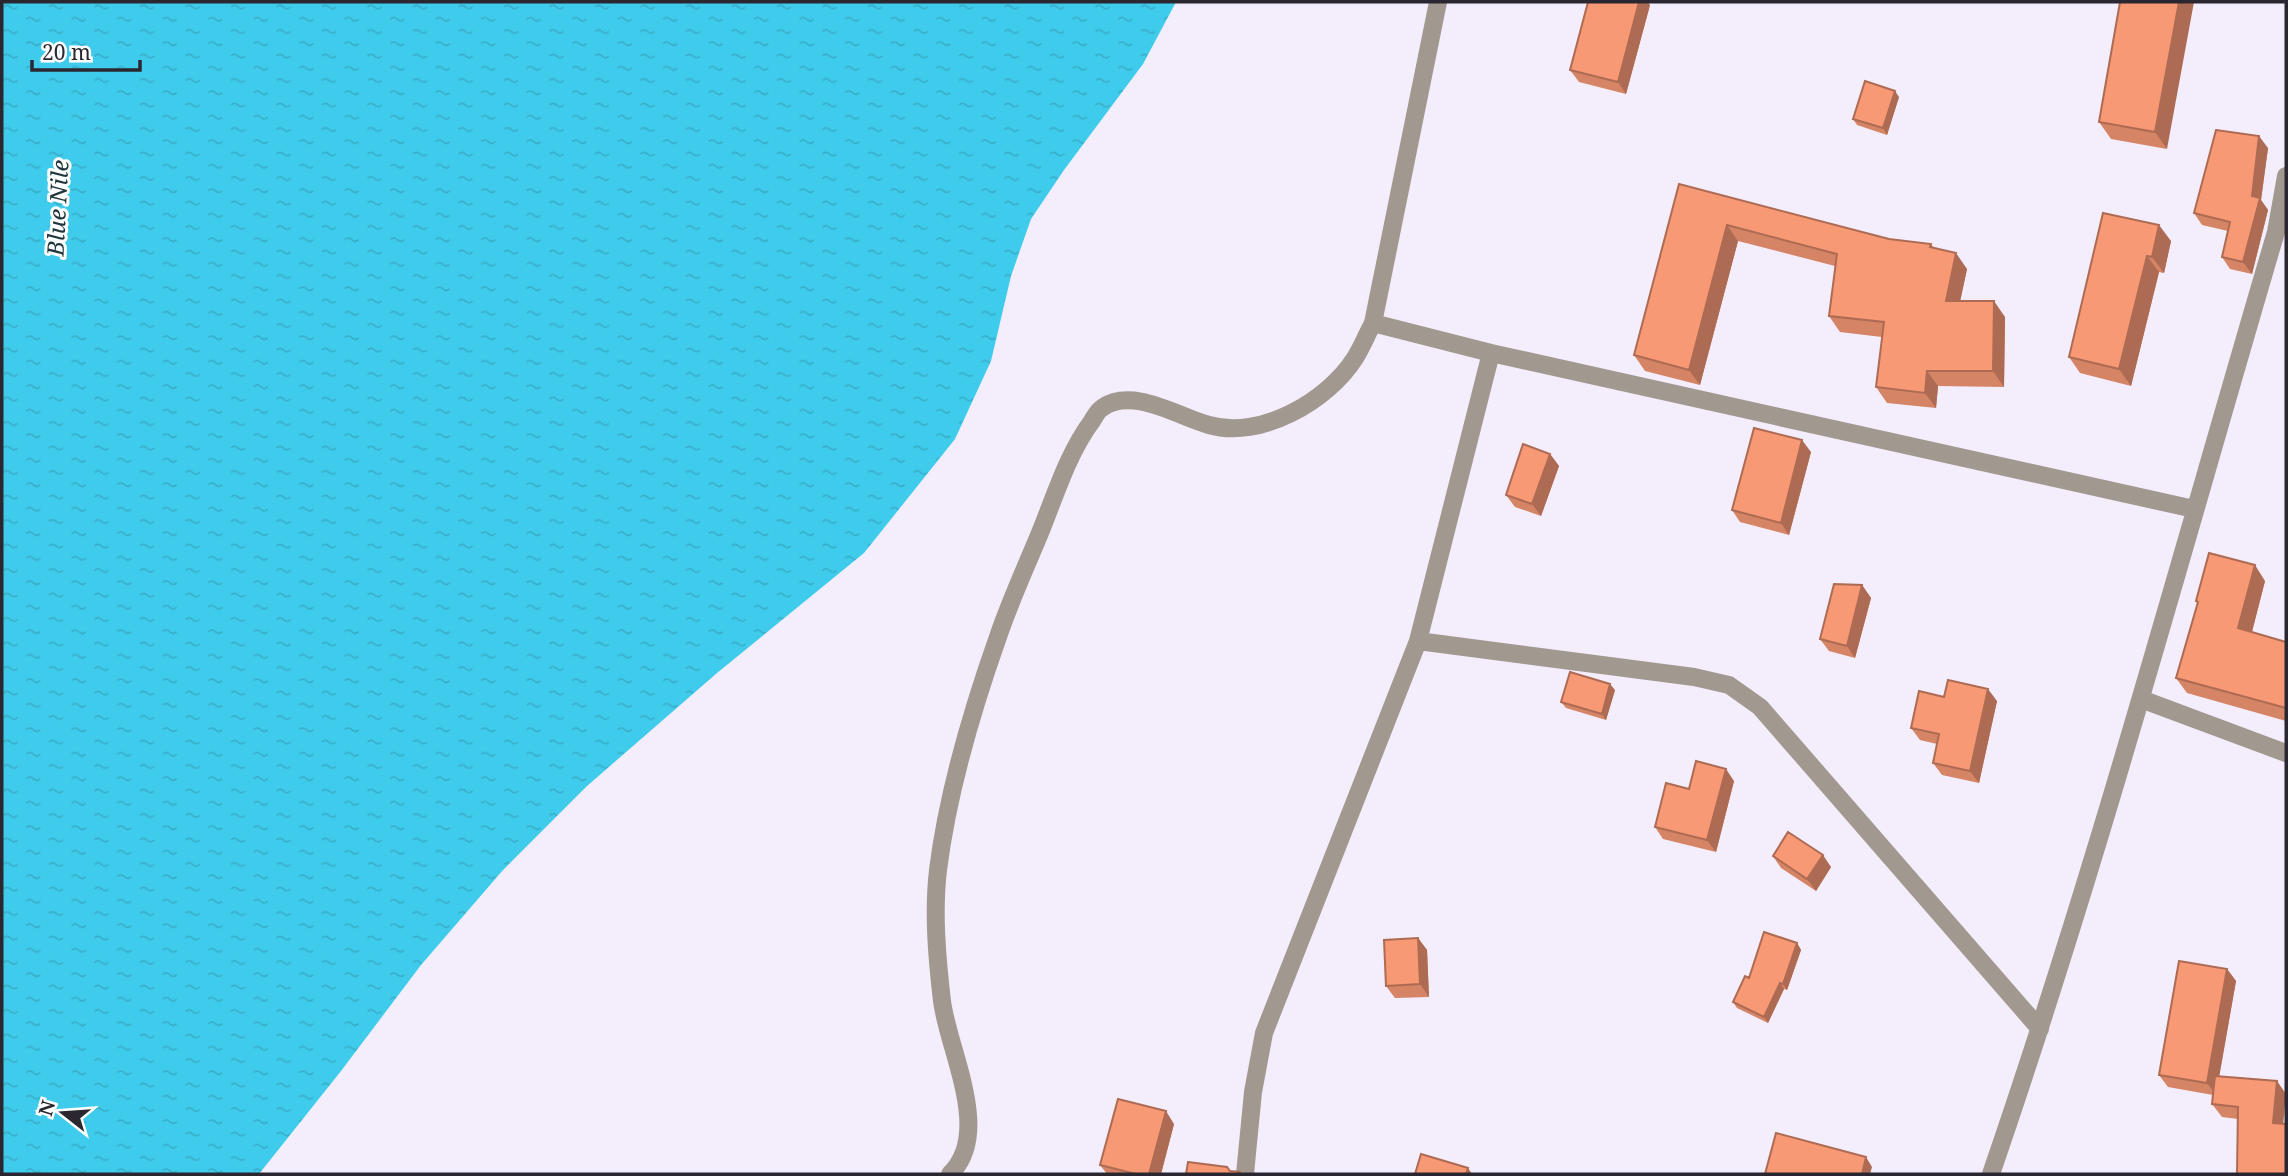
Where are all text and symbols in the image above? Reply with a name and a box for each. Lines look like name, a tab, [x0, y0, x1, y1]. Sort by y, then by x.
scale bar	[32, 28, 140, 72]
text: 20 m	[42, 38, 91, 66]
water label: Blue Nile	[38, 159, 75, 258]
north arrow	[28, 1078, 98, 1148]
text: N	[32, 1097, 61, 1119]

